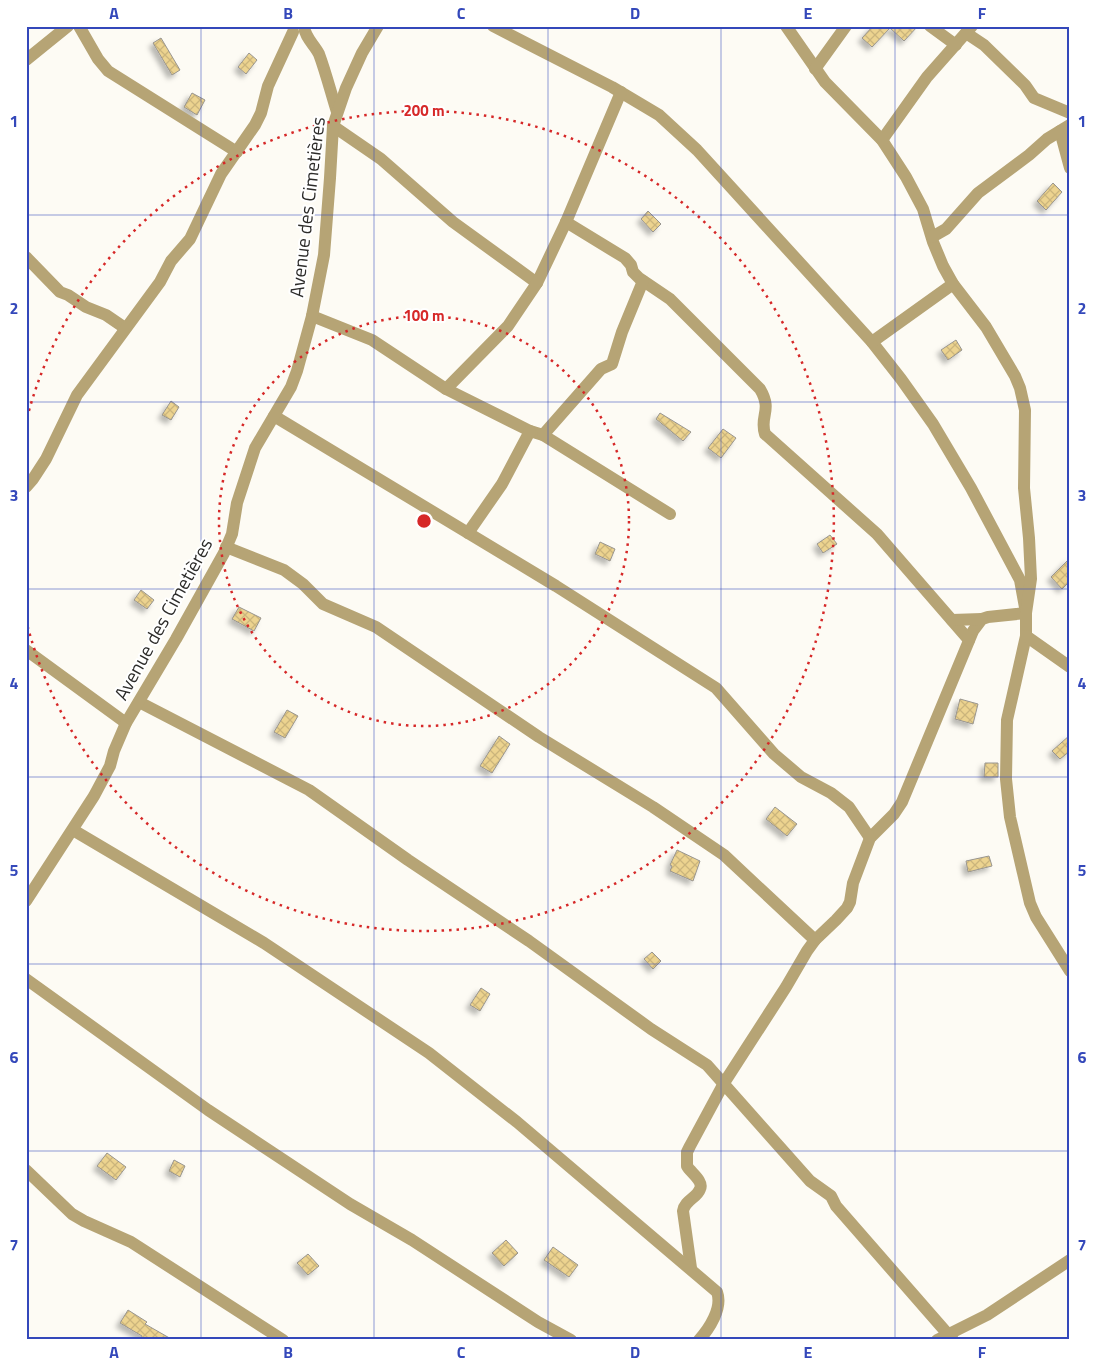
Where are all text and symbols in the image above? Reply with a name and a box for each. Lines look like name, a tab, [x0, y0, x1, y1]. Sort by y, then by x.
text: A	[109, 1, 119, 25]
text: B	[283, 1, 293, 25]
text: C	[457, 1, 466, 25]
text: D	[630, 1, 640, 25]
text: E	[804, 1, 813, 25]
text: F	[978, 1, 987, 25]
text: 200 m	[403, 99, 445, 122]
text: 1	[10, 109, 18, 133]
text: 1	[1078, 109, 1086, 133]
street label: Avenue des Cimetières	[281, 115, 332, 299]
text: 2	[10, 296, 18, 320]
text: 2	[1078, 296, 1086, 320]
text: 100 m	[403, 304, 445, 327]
text: 3	[10, 483, 18, 507]
text: 3	[1078, 483, 1086, 507]
centre of rings	[415, 512, 433, 530]
street label: Avenue des Cimetières	[106, 532, 219, 705]
text: 4	[10, 671, 19, 695]
text: 4	[1078, 671, 1087, 695]
text: 5	[10, 858, 19, 882]
text: 5	[1078, 858, 1087, 882]
text: 6	[10, 1045, 19, 1069]
text: 6	[1078, 1045, 1087, 1069]
text: 7	[10, 1233, 18, 1257]
text: 7	[1078, 1233, 1086, 1257]
text: A	[109, 1340, 119, 1364]
text: B	[283, 1340, 293, 1364]
text: C	[457, 1340, 466, 1364]
text: D	[630, 1340, 640, 1364]
text: E	[804, 1340, 813, 1364]
text: F	[978, 1340, 987, 1364]

